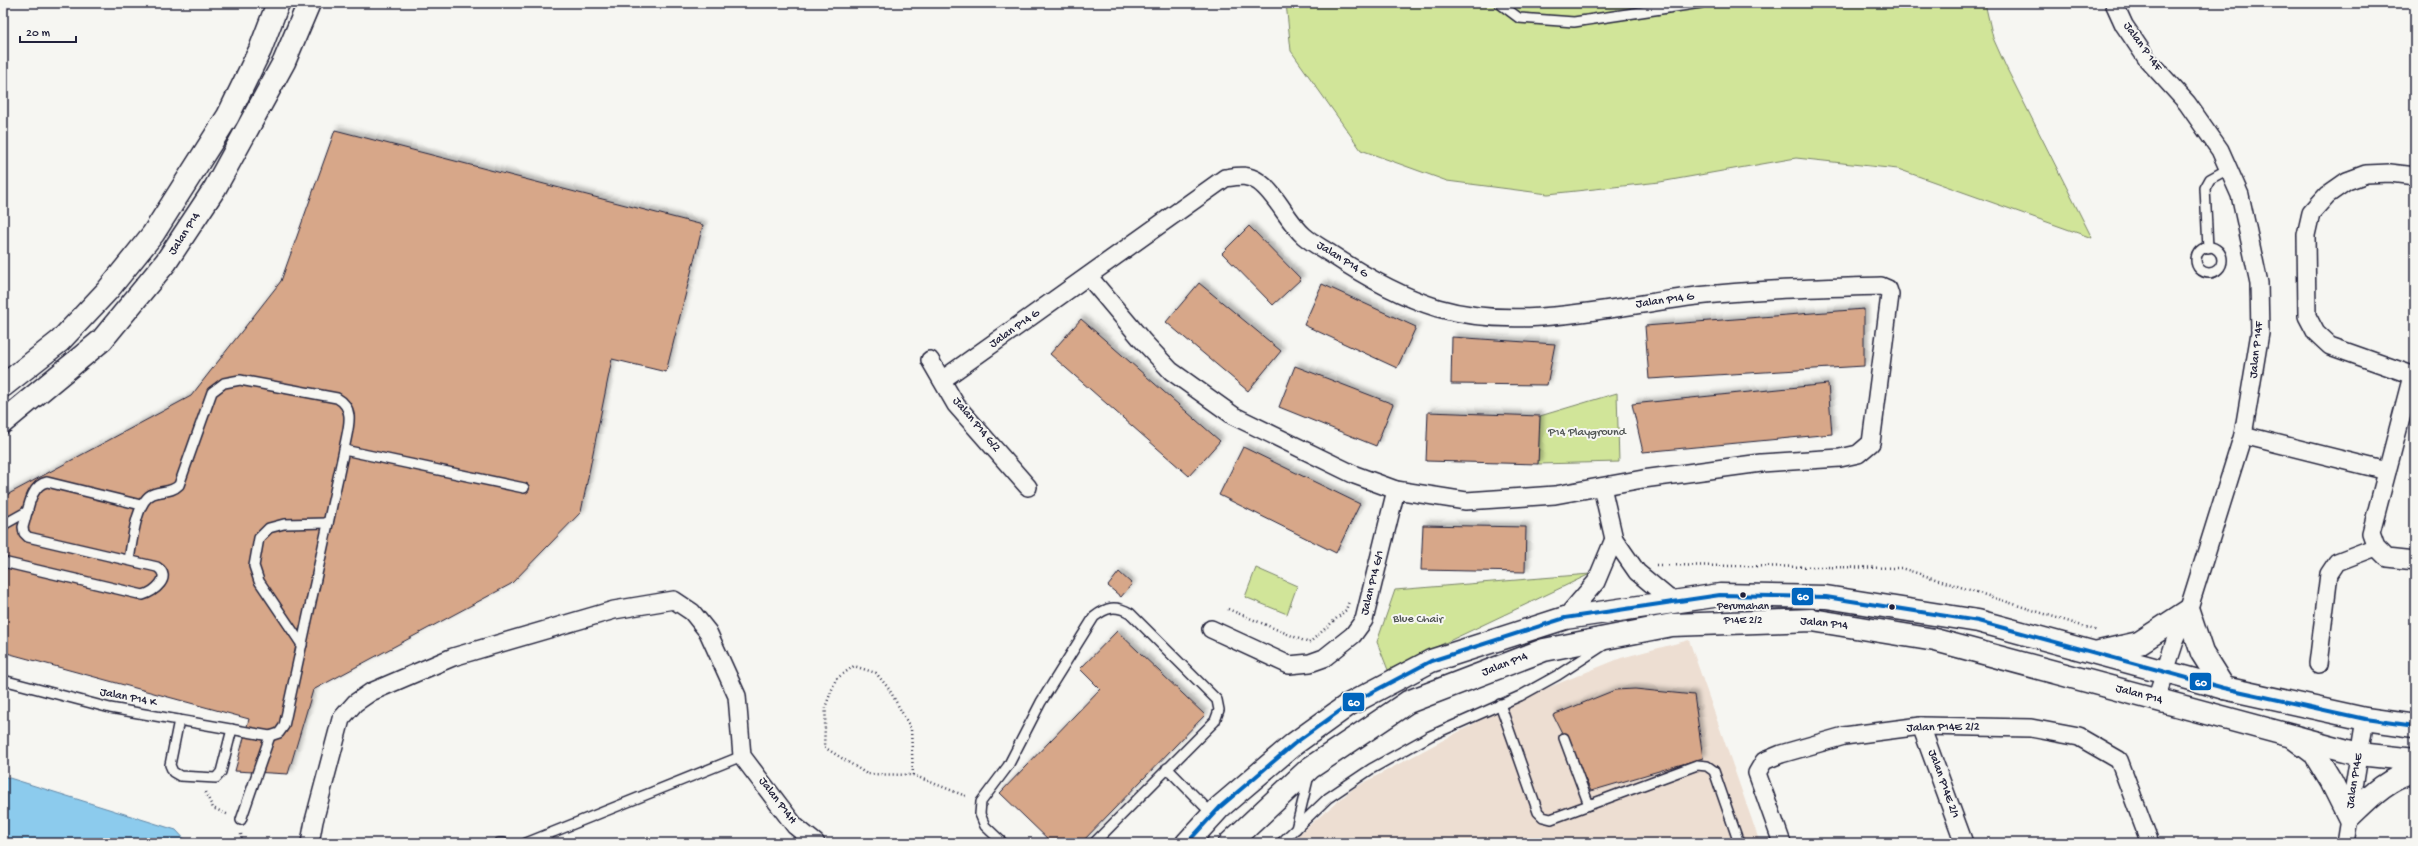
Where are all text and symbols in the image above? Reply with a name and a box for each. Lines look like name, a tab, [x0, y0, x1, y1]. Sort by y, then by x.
scale bar	[20, 18, 76, 44]
street label: Jalan P 14F	[2120, 20, 2165, 75]
text: 20 m	[26, 27, 51, 41]
street label: Jalan P14	[166, 210, 204, 258]
street label: Jalan P14 G	[1314, 239, 1371, 282]
street label: Jalan P14 G	[1635, 290, 1695, 312]
street label: Jalan P14 G	[987, 306, 1043, 351]
street label: Jalan P 14F	[2247, 320, 2267, 379]
street label: Jalan P14 G/2	[949, 395, 1003, 455]
park label: P14 Playground	[1547, 426, 1627, 440]
street label: Jalan P14 G/1	[1358, 549, 1388, 617]
line badge: 60	[1791, 587, 1814, 606]
marker: Perumahan P14E 2/2	[1738, 590, 1748, 600]
text: 60	[1797, 592, 1810, 604]
place label: Perumahan P14E 2/2	[1716, 601, 1770, 627]
unlabelled marker	[1887, 602, 1897, 612]
park label: Blue Chair	[1392, 613, 1445, 627]
street label: Jalan P14	[1799, 615, 1849, 634]
street label: Jalan P14	[1480, 650, 1530, 680]
line badge: 60	[2189, 672, 2212, 691]
text: 60	[2195, 678, 2208, 690]
street label: Jalan P14	[2114, 682, 2164, 708]
street label: Jalan P14 K	[98, 686, 159, 711]
line badge: 60	[1342, 692, 1365, 712]
text: 60	[1348, 698, 1361, 710]
street label: Jalan P14E 2/2	[1906, 720, 1980, 736]
street label: Jalan P14E 2/1	[1924, 748, 1962, 820]
street label: Jalan P14E	[2344, 752, 2366, 810]
street label: Jalan P14H	[755, 775, 799, 827]

